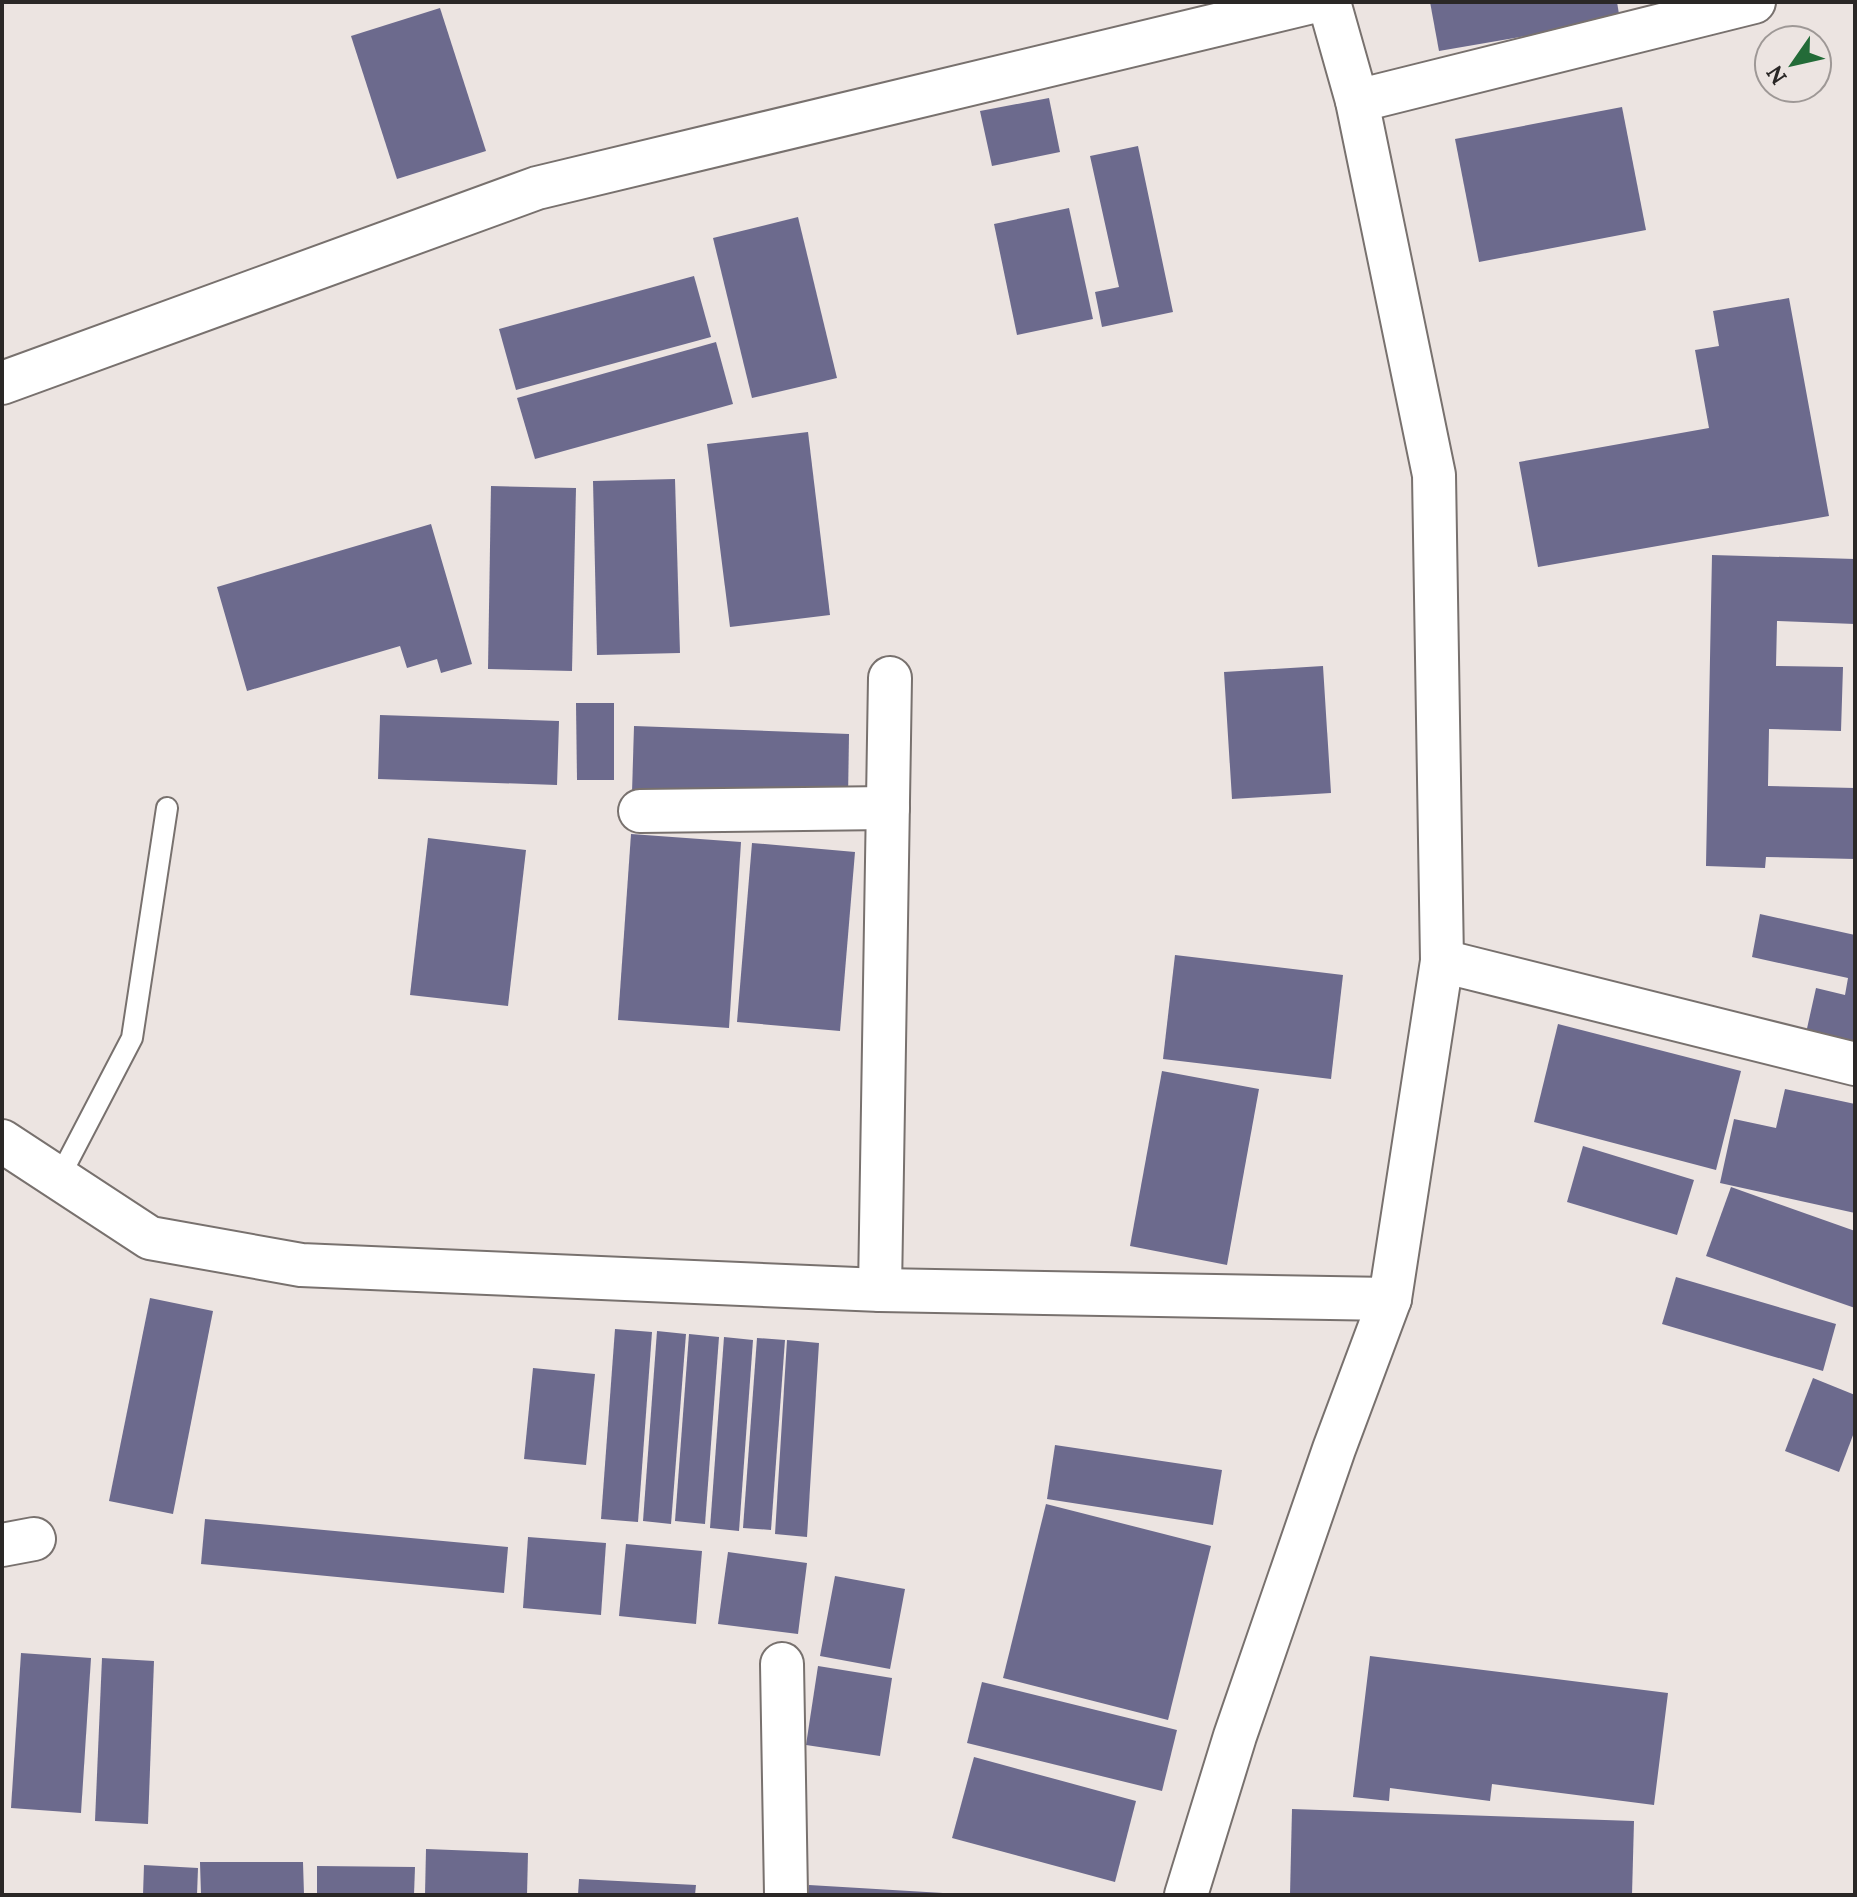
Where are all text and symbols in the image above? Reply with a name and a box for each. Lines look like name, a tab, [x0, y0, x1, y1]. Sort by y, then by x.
north arrow	[1753, 24, 1833, 104]
text: N	[1760, 60, 1793, 90]

